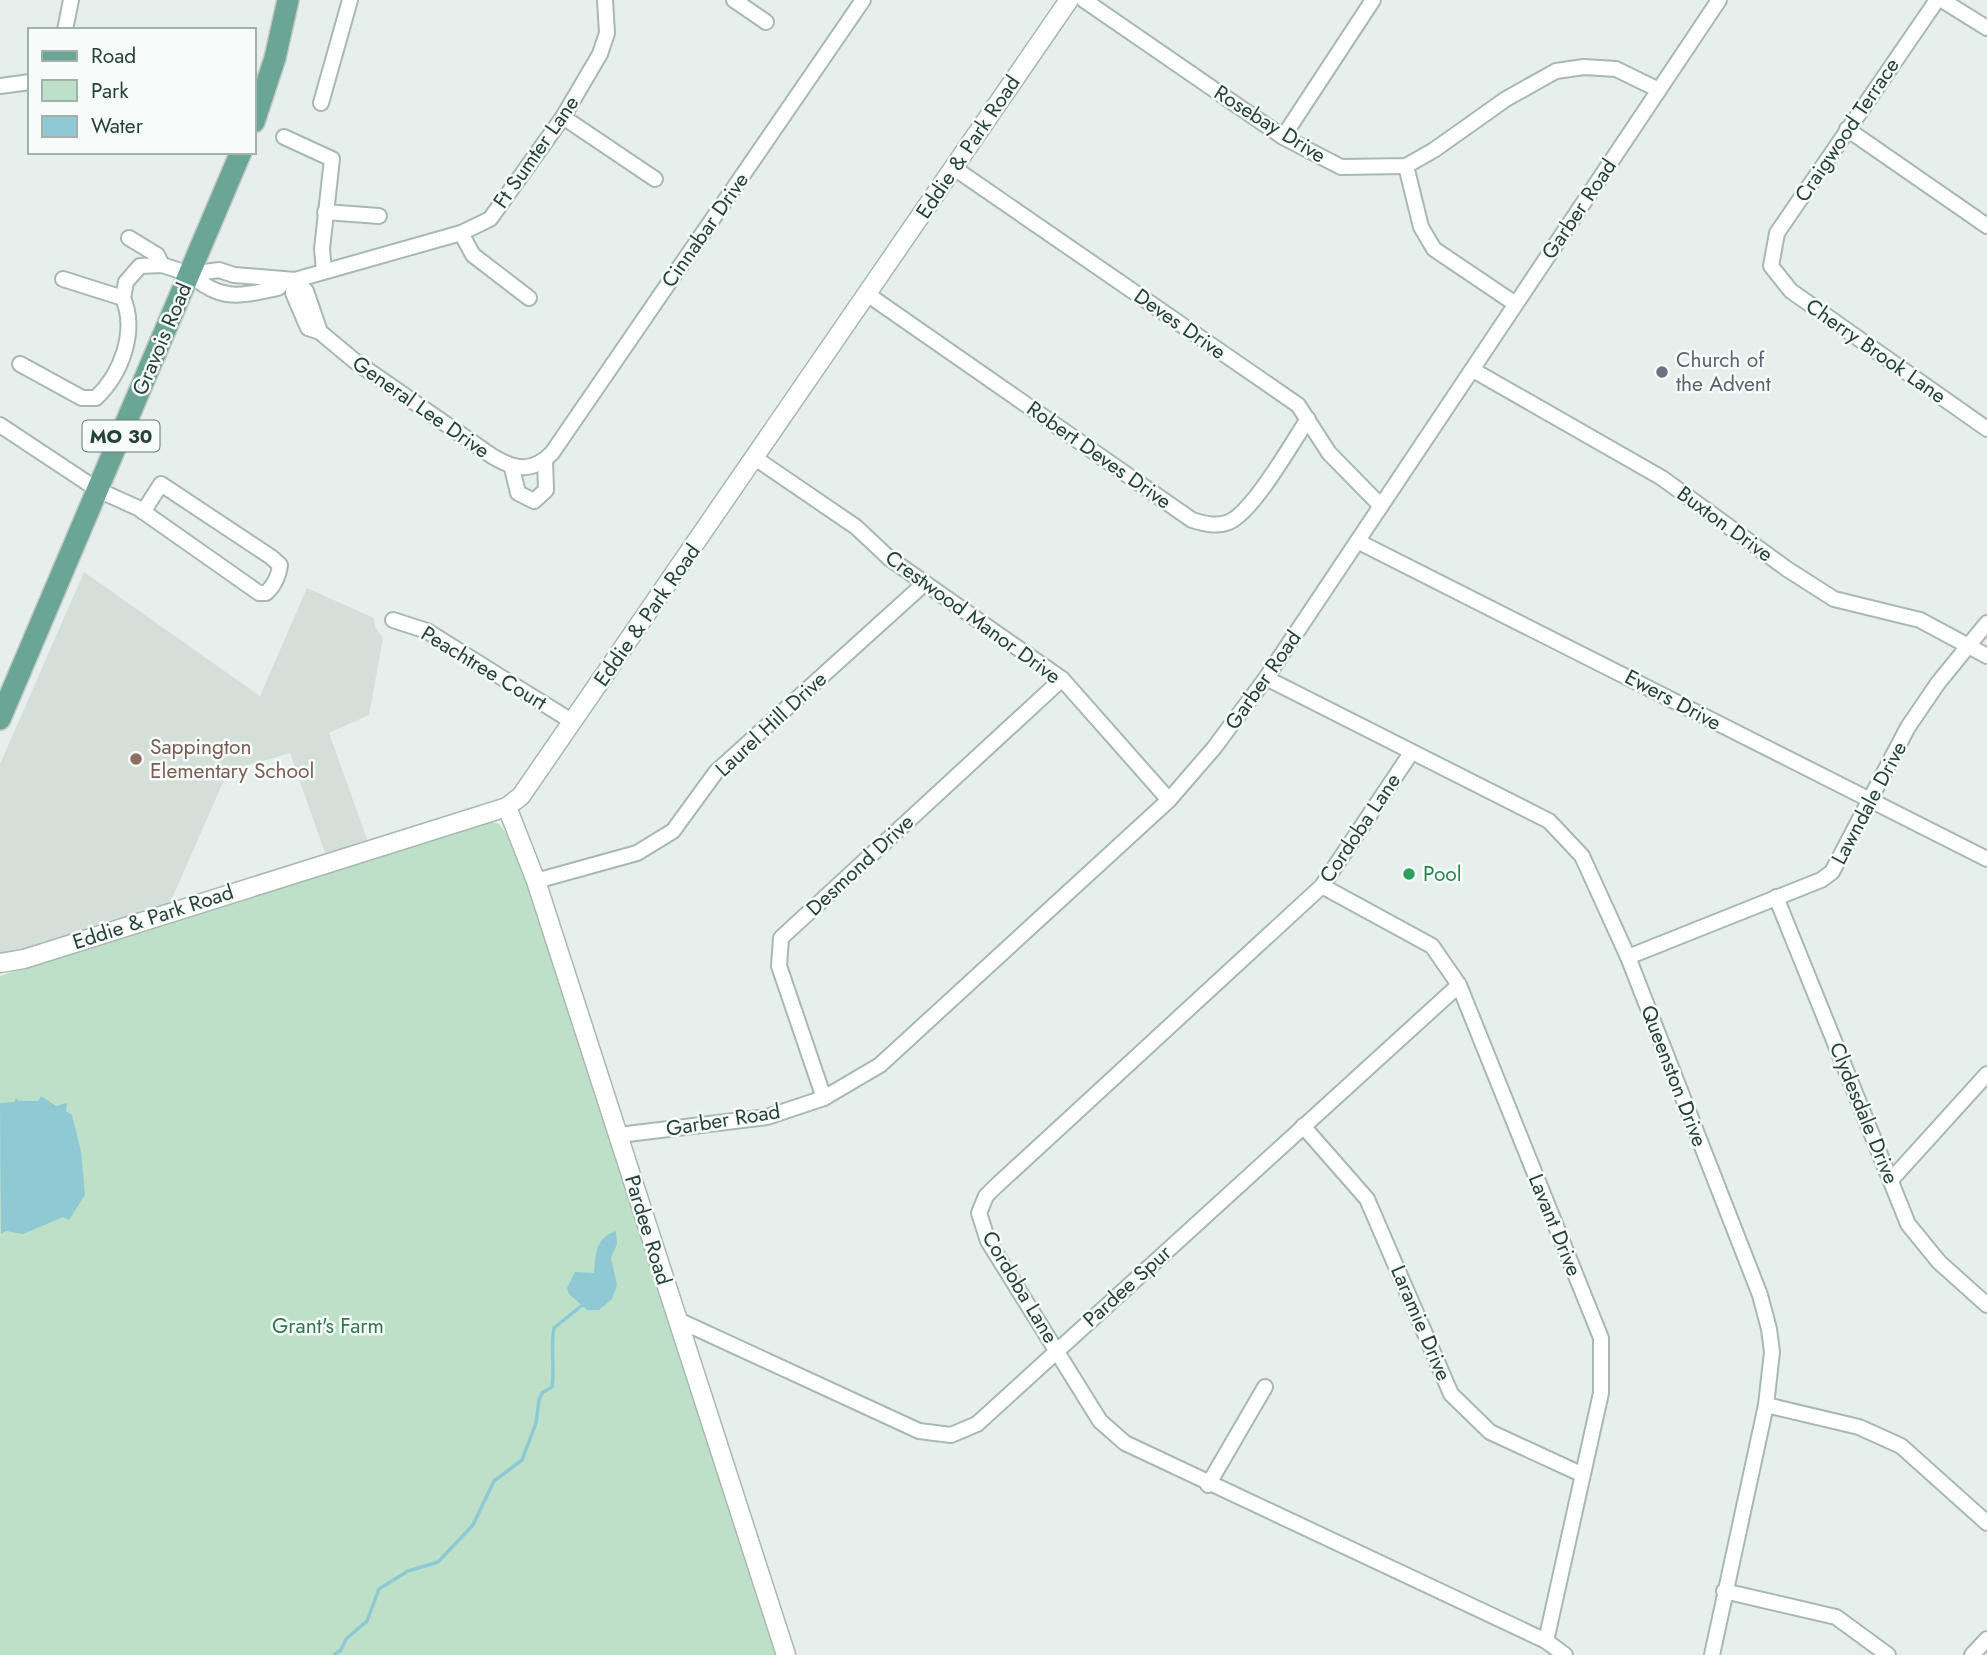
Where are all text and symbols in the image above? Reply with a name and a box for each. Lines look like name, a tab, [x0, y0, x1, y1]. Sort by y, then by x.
legend	[28, 28, 256, 154]
text: Road	[91, 41, 136, 71]
street label: Craigwood Terrace	[1788, 52, 1907, 208]
street label: Eddie & Park Road	[909, 69, 1027, 225]
text: Park	[91, 76, 129, 106]
street label: Rosebay Drive	[1208, 78, 1332, 170]
street label: Ft Sumter Lane	[486, 89, 586, 214]
text: Water	[91, 111, 144, 141]
street label: Garber Road	[1534, 153, 1624, 265]
street label: Cinnabar Drive	[654, 166, 756, 294]
street label: Gravois Road	[125, 278, 199, 400]
street label: Deves Drive	[1128, 281, 1232, 367]
street label: Cherry Brook Lane	[1800, 291, 1952, 411]
place label: Church of the Advent	[1676, 345, 1771, 399]
street label: General Lee Drive	[346, 348, 496, 466]
marker: Church of the Advent	[1654, 364, 1670, 380]
street label: Robert Deves Drive	[1021, 394, 1178, 516]
road number: MO 30	[82, 420, 160, 452]
street label: Buxton Drive	[1671, 479, 1779, 569]
street label: Eddie & Park Road	[587, 538, 707, 692]
street label: Crestwood Manor Drive	[879, 543, 1067, 691]
street label: Peachtree Court	[415, 619, 553, 717]
street label: Garber Road	[1218, 624, 1308, 736]
street label: Ewers Drive	[1620, 662, 1727, 738]
street label: Laurel Hill Drive	[709, 664, 833, 784]
place label: Sappington Elementary School	[150, 732, 314, 786]
street label: Lawndale Drive	[1824, 736, 1914, 870]
marker: Sappington Elementary School	[128, 751, 144, 767]
street label: Cordoba Lane	[1312, 767, 1408, 889]
street label: Desmond Drive	[800, 807, 921, 923]
place label: Pool	[1423, 859, 1462, 889]
marker: Pool	[1401, 866, 1417, 882]
street label: Eddie & Park Road	[69, 877, 237, 957]
street label: Queenston Drive	[1633, 1001, 1715, 1151]
street label: Clydesdale Drive	[1822, 1038, 1906, 1189]
street label: Garber Road	[664, 1096, 782, 1144]
street label: Lavant Drive	[1521, 1169, 1589, 1281]
street label: Pardee Road	[617, 1171, 679, 1289]
street label: Cordoba Lane	[975, 1225, 1065, 1349]
street label: Pardee Spur	[1076, 1238, 1178, 1334]
street label: Laramie Drive	[1383, 1261, 1459, 1385]
park label: Grant's Farm	[272, 1311, 384, 1341]

